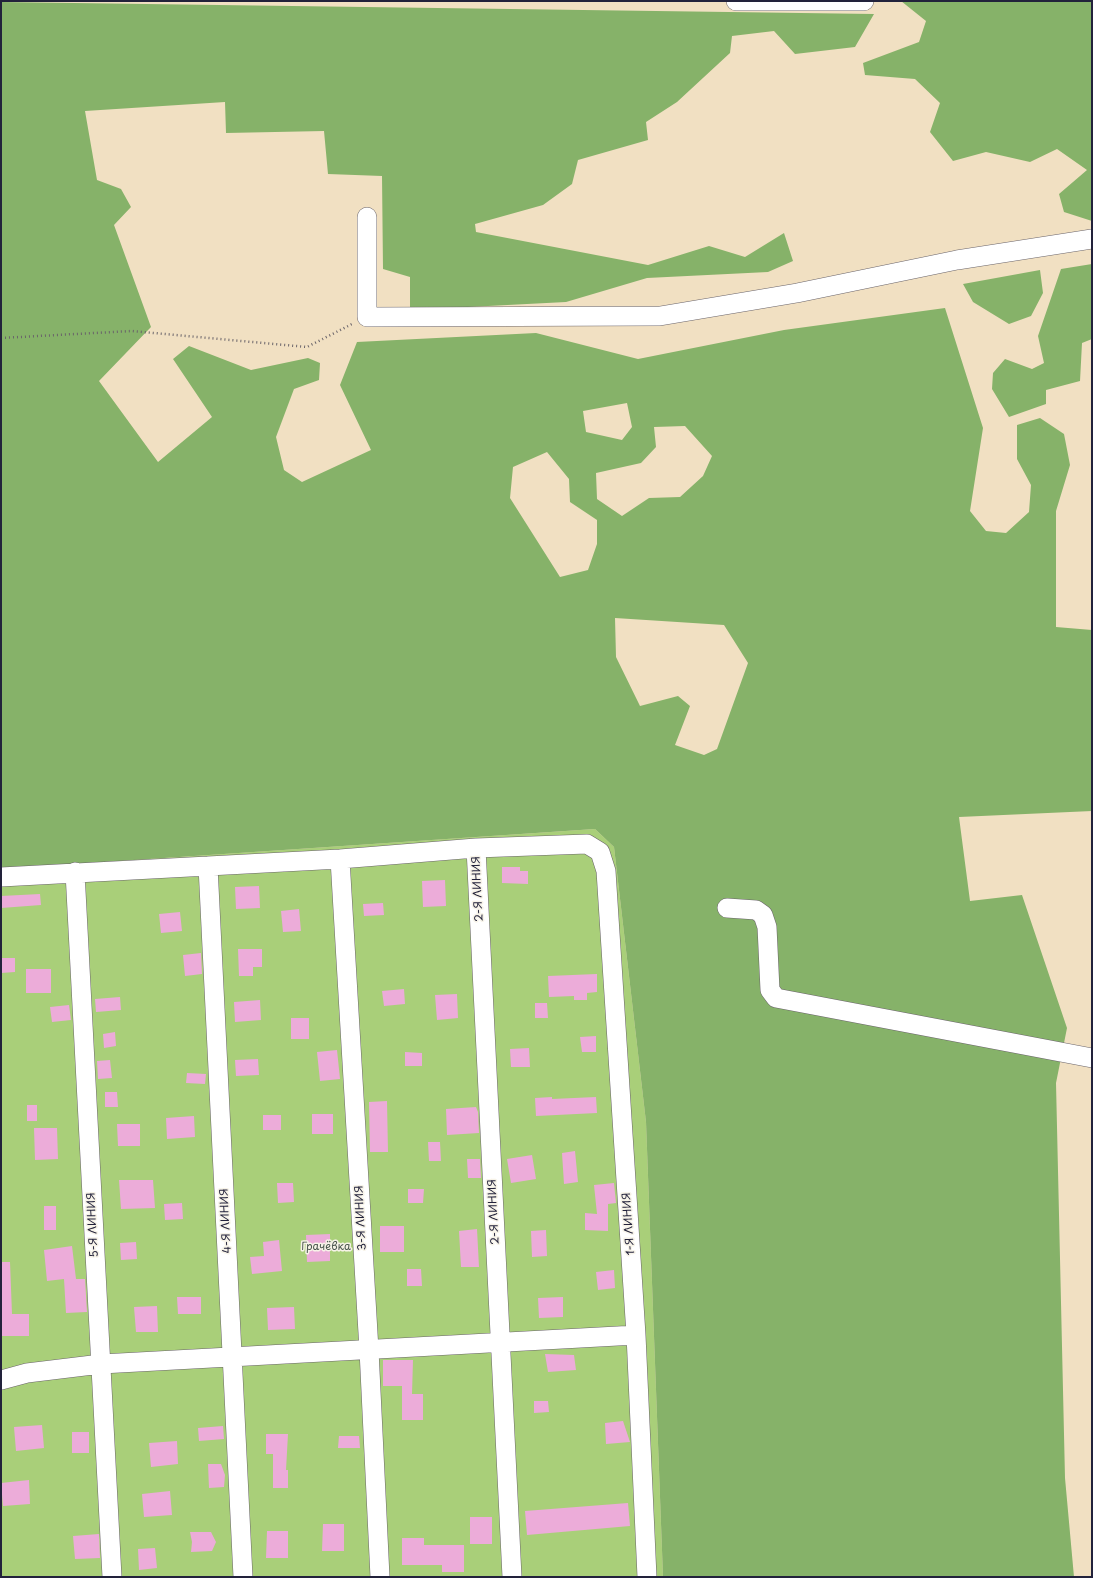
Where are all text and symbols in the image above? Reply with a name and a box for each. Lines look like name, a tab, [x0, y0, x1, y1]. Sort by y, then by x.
street label: 2-Я ЛИНИЯ	[470, 856, 486, 922]
street label: 2-Я ЛИНИЯ	[486, 1179, 502, 1245]
street label: 3-Я ЛИНИЯ	[353, 1185, 369, 1251]
street label: 4-Я ЛИНИЯ	[218, 1188, 234, 1254]
street label: 5-Я ЛИНИЯ	[85, 1192, 101, 1258]
street label: 1-Я ЛИНИЯ	[620, 1192, 638, 1256]
park label: Грачёвка	[301, 1240, 351, 1254]

